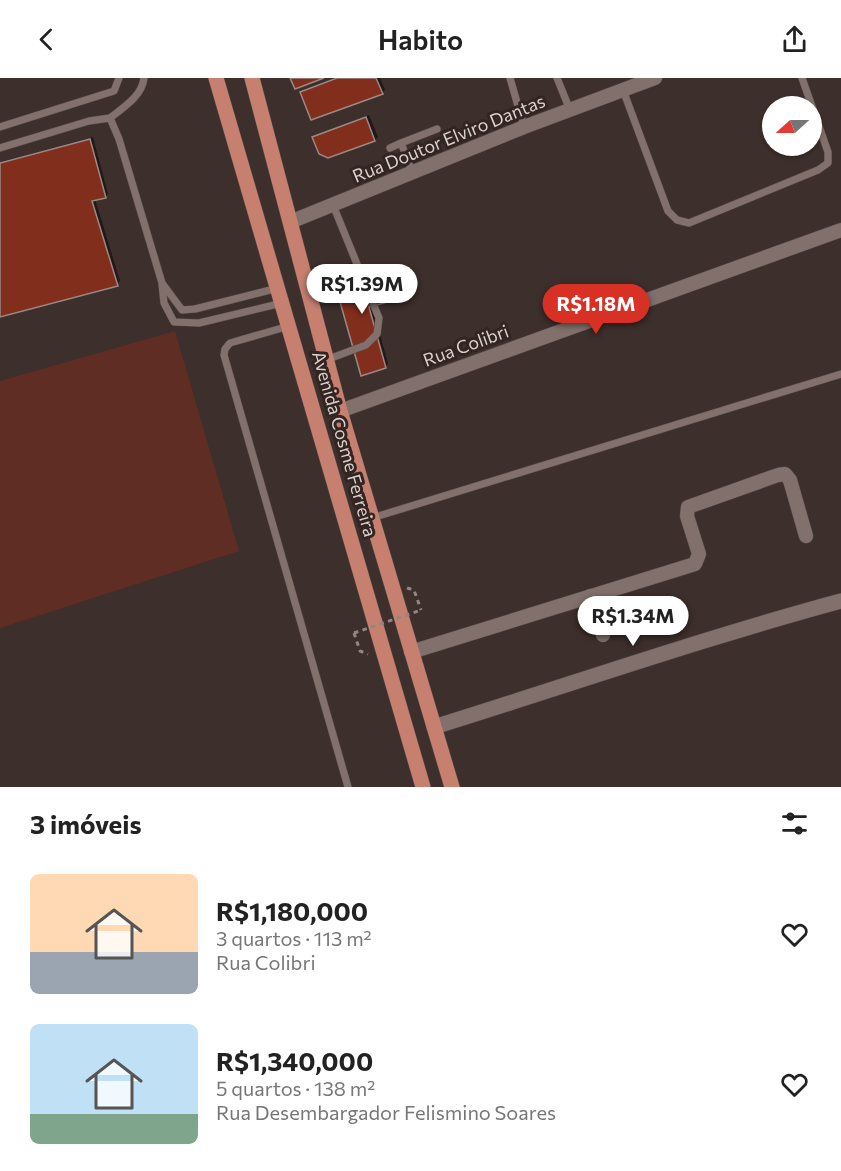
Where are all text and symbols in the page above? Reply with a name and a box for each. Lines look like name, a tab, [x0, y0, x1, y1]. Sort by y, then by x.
icon: back	[30, 23, 63, 56]
text: Habito	[378, 23, 463, 56]
icon: share	[778, 23, 811, 56]
street label: Rua Doutor Elviro Dantas	[349, 89, 548, 187]
north arrow	[762, 96, 822, 156]
map controls	[762, 96, 822, 156]
pin: R$1.39M	[307, 264, 417, 315]
text: R$1.39M	[321, 271, 403, 295]
pin: R$1.18M	[541, 284, 651, 335]
text: R$1.18M	[557, 291, 635, 315]
street label: Rua Colibri	[420, 319, 512, 371]
street label: Avenida Cosme Ferreira	[308, 348, 382, 539]
pin: R$1.34M	[578, 596, 688, 647]
text: R$1.34M	[592, 603, 674, 627]
icon: filters	[778, 807, 811, 840]
text: 3 imóveis	[30, 808, 142, 839]
text: R$1,180,000	[216, 895, 368, 926]
icon: home	[78, 898, 150, 970]
icon: heart	[778, 918, 811, 951]
text: 3 quartos · 113 m²	[216, 926, 372, 950]
text: Rua Colibri	[216, 950, 316, 974]
text: R$1,340,000	[216, 1045, 373, 1076]
icon: home	[78, 1048, 150, 1120]
icon: heart	[778, 1068, 811, 1101]
text: 5 quartos · 138 m²	[216, 1076, 375, 1100]
text: Rua Desembargador Felismino Soares	[216, 1100, 556, 1124]

